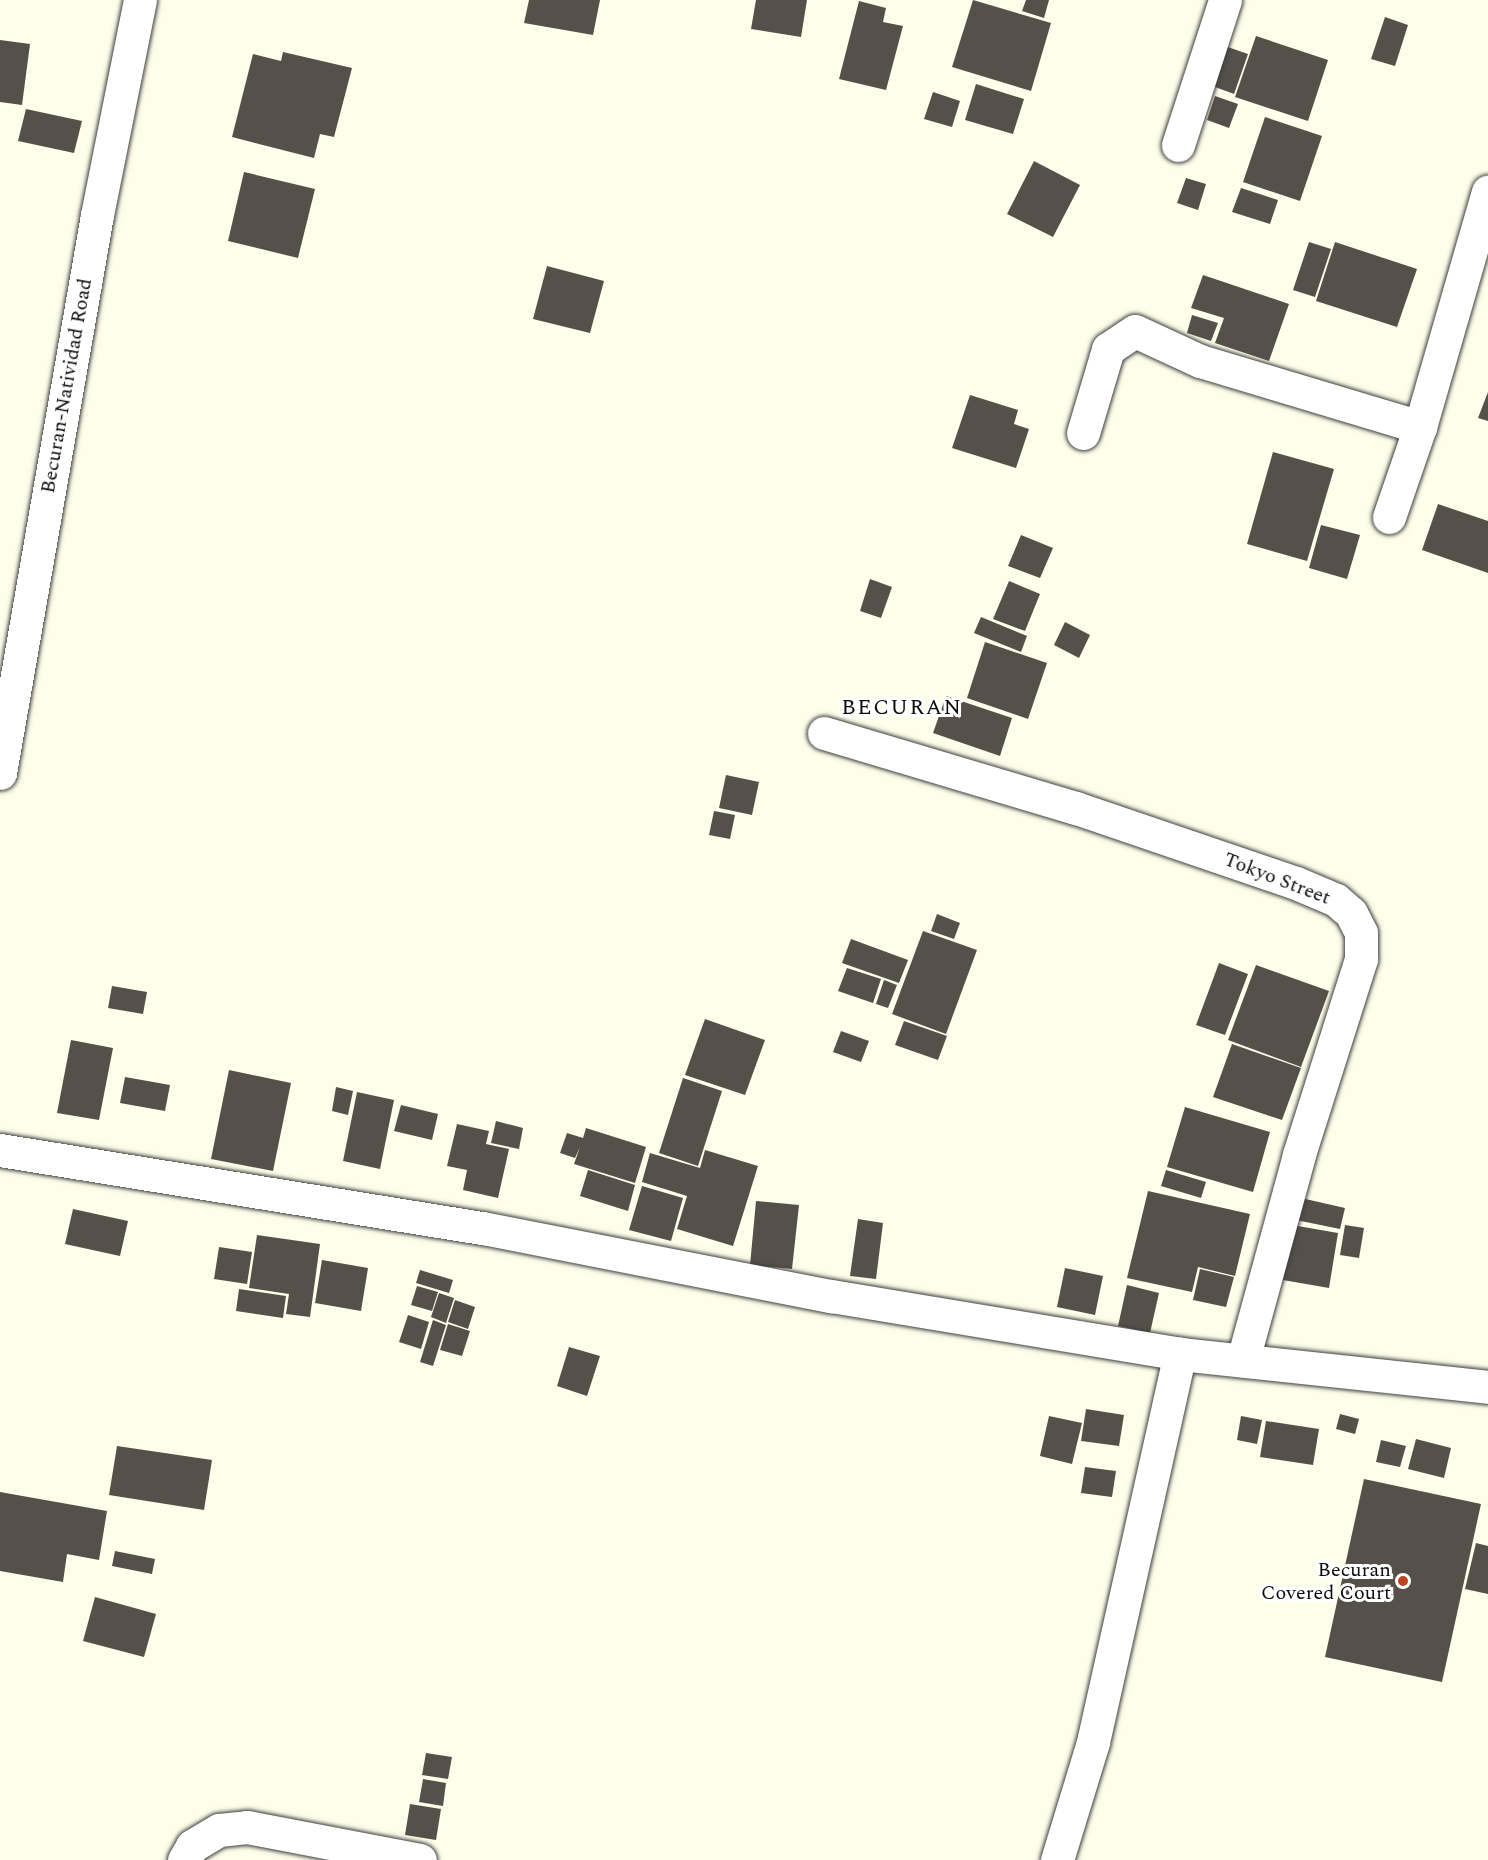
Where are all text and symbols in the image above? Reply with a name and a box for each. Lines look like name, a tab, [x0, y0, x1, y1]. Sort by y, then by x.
street label: Becuran-Natividad Road	[36, 277, 98, 495]
district label: BECURAN	[841, 695, 963, 721]
street label: Tokyo Street	[1220, 848, 1334, 910]
place label: Becuran Covered Court	[1261, 1558, 1391, 1605]
marker: Becuran Covered Court	[1396, 1574, 1410, 1588]

